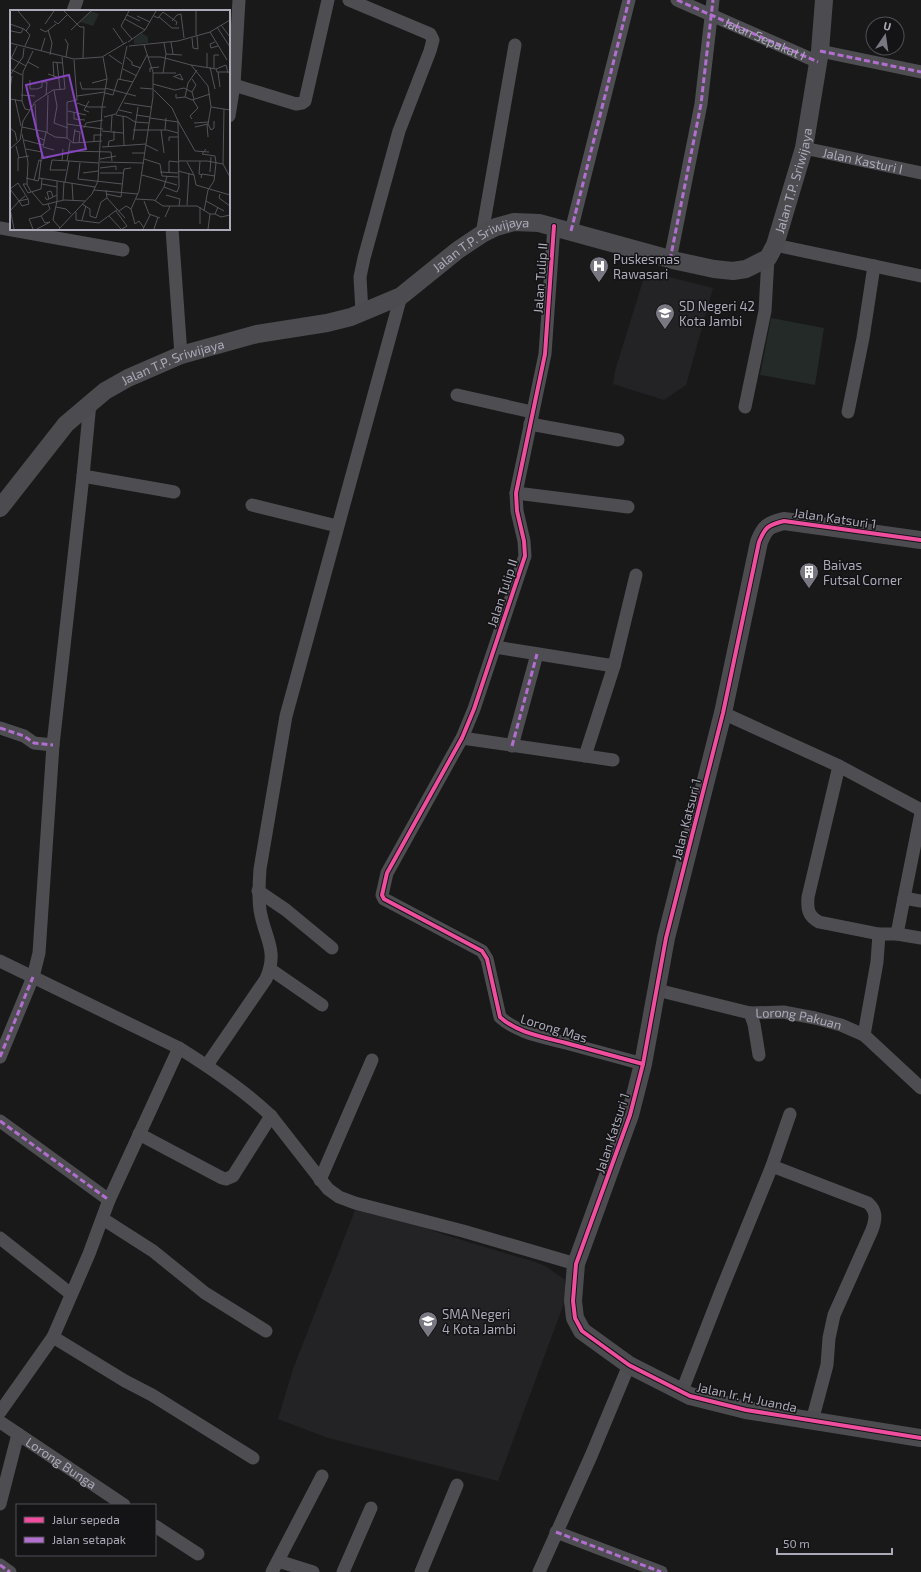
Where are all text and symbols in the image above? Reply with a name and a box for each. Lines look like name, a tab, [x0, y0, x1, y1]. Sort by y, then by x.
inset map	[10, 10, 230, 230]
street label: Jalan Sepakat I	[722, 14, 808, 63]
north arrow	[865, 16, 905, 56]
text: U	[882, 19, 893, 33]
street label: Jalan T.P. Sriwijaya	[771, 126, 815, 235]
street label: Jalan Kasturi I	[821, 144, 904, 177]
street label: Jalan T.P. Sriwijaya	[429, 214, 530, 275]
street label: Jalan Tulip II	[530, 242, 550, 314]
place label: Puskesmas Rawasari	[613, 251, 680, 282]
hospital icon: Puskesmas Rawasari	[588, 255, 610, 283]
place label: SD Negeri 42 Kota Jambi	[679, 298, 755, 329]
school or university icon: SD Negeri 42 Kota Jambi	[654, 302, 676, 330]
street label: Jalan T.P. Sriwijaya	[118, 335, 226, 388]
street label: Jalan Katsuri 1	[793, 504, 877, 532]
street label: Jalan Tulip II	[483, 557, 521, 629]
place label: Baivas Futsal Corner	[823, 557, 902, 588]
building icon: Baivas Futsal Corner	[798, 561, 820, 589]
street label: Jalan Katsuri 1	[668, 777, 704, 861]
street label: Lorong Pakuan	[755, 1004, 844, 1033]
street label: Lorong Mas	[519, 1010, 589, 1046]
street label: Jalan Katsuri 1	[592, 1091, 632, 1175]
place label: SMA Negeri 4 Kota Jambi	[442, 1306, 516, 1337]
school or university icon: SMA Negeri 4 Kota Jambi	[417, 1310, 439, 1338]
street label: Jalan Ir. H. Juanda	[695, 1379, 799, 1415]
street label: Lorong Bunga	[23, 1434, 100, 1492]
legend	[16, 1504, 156, 1556]
text: Jalur sepeda	[52, 1512, 120, 1526]
scale bar	[777, 1530, 892, 1556]
text: Jalan setapak	[52, 1532, 126, 1546]
text: 50 m	[783, 1536, 810, 1550]

